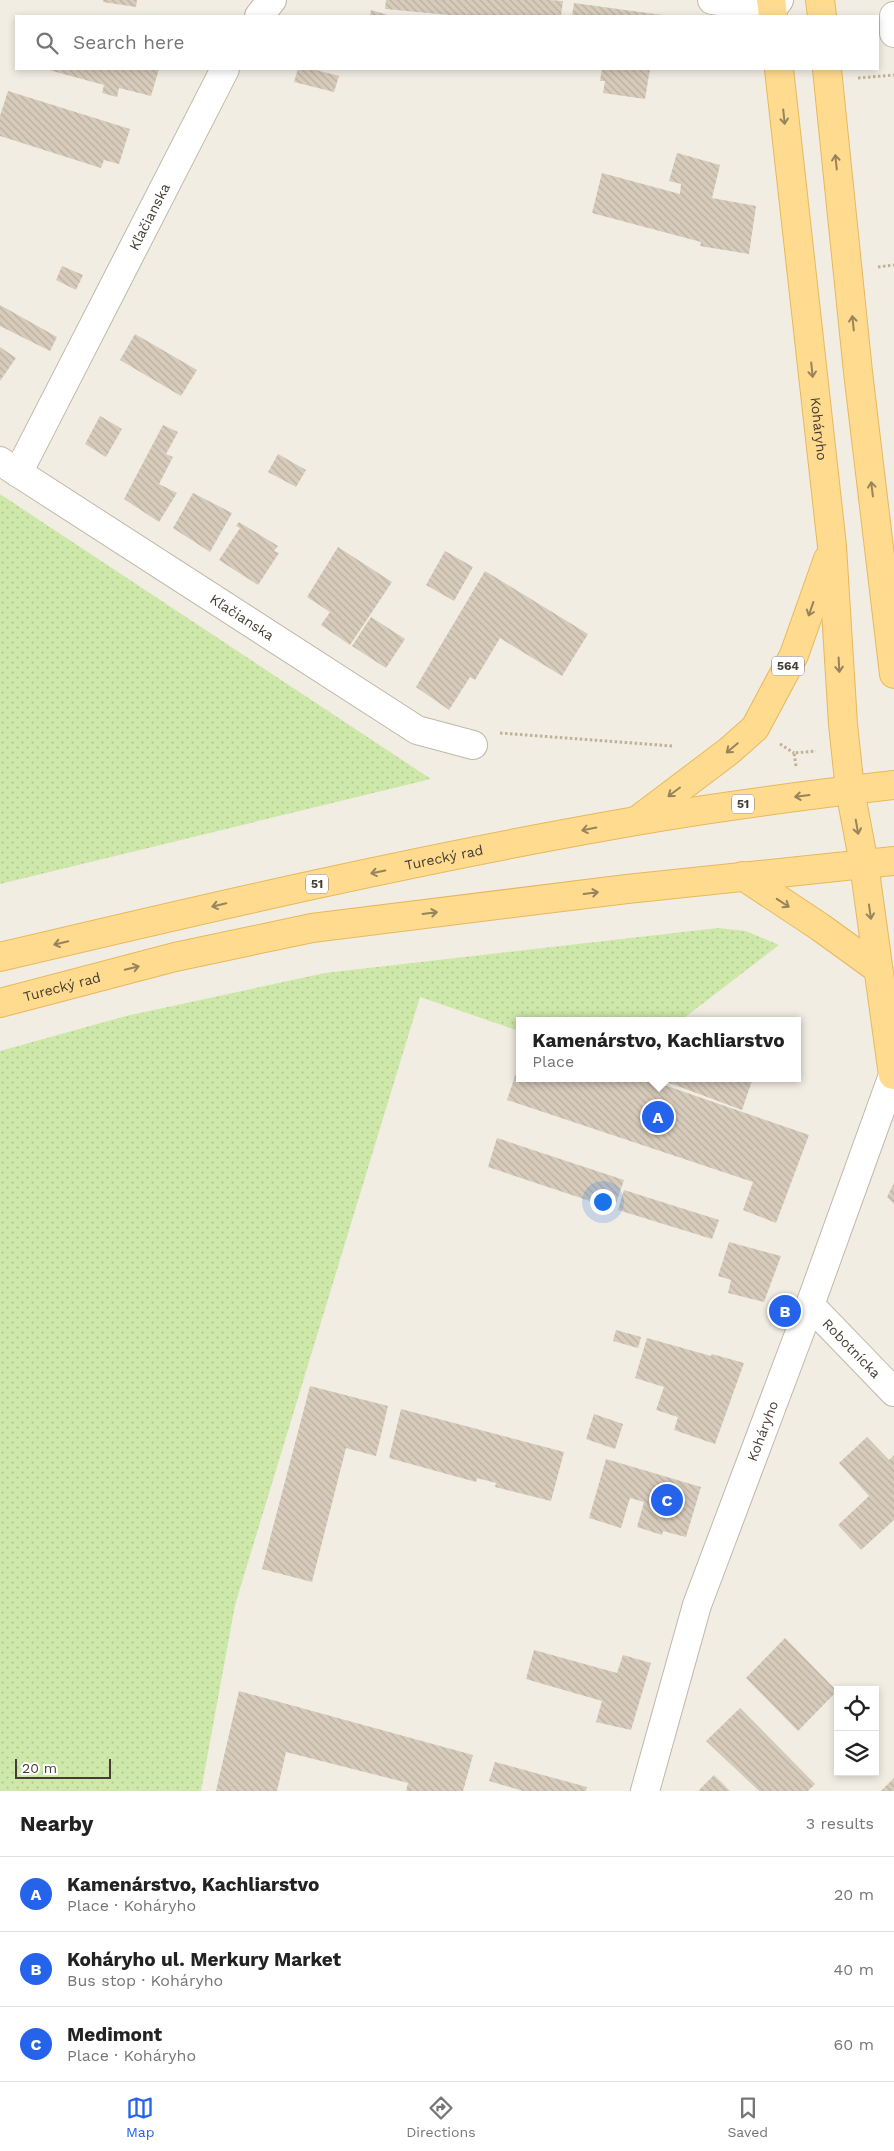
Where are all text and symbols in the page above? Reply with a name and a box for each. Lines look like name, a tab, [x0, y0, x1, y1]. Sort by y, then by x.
search box	[15, 15, 879, 70]
icon: search	[33, 29, 61, 57]
text: Search here	[73, 31, 184, 54]
one-way arrow	[779, 109, 789, 125]
one-way arrow	[831, 154, 841, 170]
street label: Kľačianska	[126, 181, 173, 253]
one-way arrow	[848, 316, 858, 332]
one-way arrow	[807, 362, 817, 378]
street label: Koháryho	[808, 396, 830, 461]
one-way arrow	[867, 482, 877, 498]
street label: Kľačianska	[207, 591, 277, 644]
one-way arrow	[806, 601, 815, 616]
road number: 564	[772, 656, 804, 676]
one-way arrow	[835, 656, 844, 672]
one-way arrow	[726, 742, 739, 753]
one-way arrow	[668, 787, 681, 798]
one-way arrow	[794, 791, 810, 801]
road number: 51	[732, 794, 754, 814]
one-way arrow	[853, 819, 862, 835]
one-way arrow	[581, 825, 597, 835]
street label: Turecký rad	[403, 842, 484, 873]
one-way arrow	[370, 868, 386, 877]
road number: 51	[306, 874, 328, 894]
one-way arrow	[583, 888, 599, 898]
one-way arrow	[776, 898, 790, 908]
one-way arrow	[211, 901, 227, 910]
one-way arrow	[865, 904, 875, 920]
one-way arrow	[422, 908, 438, 918]
one-way arrow	[53, 939, 69, 948]
one-way arrow	[123, 963, 139, 973]
street label: Turecký rad	[21, 969, 102, 1005]
popup	[516, 1017, 801, 1082]
text: Kamenárstvo, Kachliarstvo	[532, 1029, 785, 1052]
text: Place	[532, 1052, 574, 1071]
pin: A	[642, 1098, 674, 1136]
your location	[590, 1189, 616, 1215]
pin: B	[769, 1292, 801, 1330]
street label: Robotnícka	[819, 1315, 884, 1381]
street label: Koháryho	[744, 1398, 781, 1464]
pin: C	[651, 1481, 683, 1519]
map controls	[834, 1686, 879, 1776]
button: locate	[834, 1686, 879, 1731]
button: layers	[834, 1731, 879, 1776]
scale bar	[15, 1756, 111, 1779]
text: 20 m	[22, 1760, 57, 1776]
text: Nearby	[20, 1811, 93, 1836]
text: 3 results	[806, 1814, 874, 1833]
text: Kamenárstvo, Kachliarstvo	[67, 1873, 319, 1896]
text: A	[31, 1885, 41, 1904]
text: 20 m	[834, 1885, 874, 1904]
text: Place · Koháryho	[67, 1896, 196, 1915]
text: Koháryho ul. Merkury Market	[67, 1948, 341, 1971]
text: B	[31, 1960, 41, 1979]
text: 40 m	[834, 1960, 874, 1979]
text: Bus stop · Koháryho	[67, 1971, 223, 1990]
text: Medimont	[67, 2023, 162, 2046]
text: C	[31, 2035, 41, 2054]
text: 60 m	[834, 2035, 874, 2054]
text: Place · Koháryho	[67, 2046, 196, 2065]
tab: Map	[126, 2094, 155, 2140]
tab: Directions	[406, 2094, 476, 2140]
tab: Saved	[727, 2094, 768, 2140]

